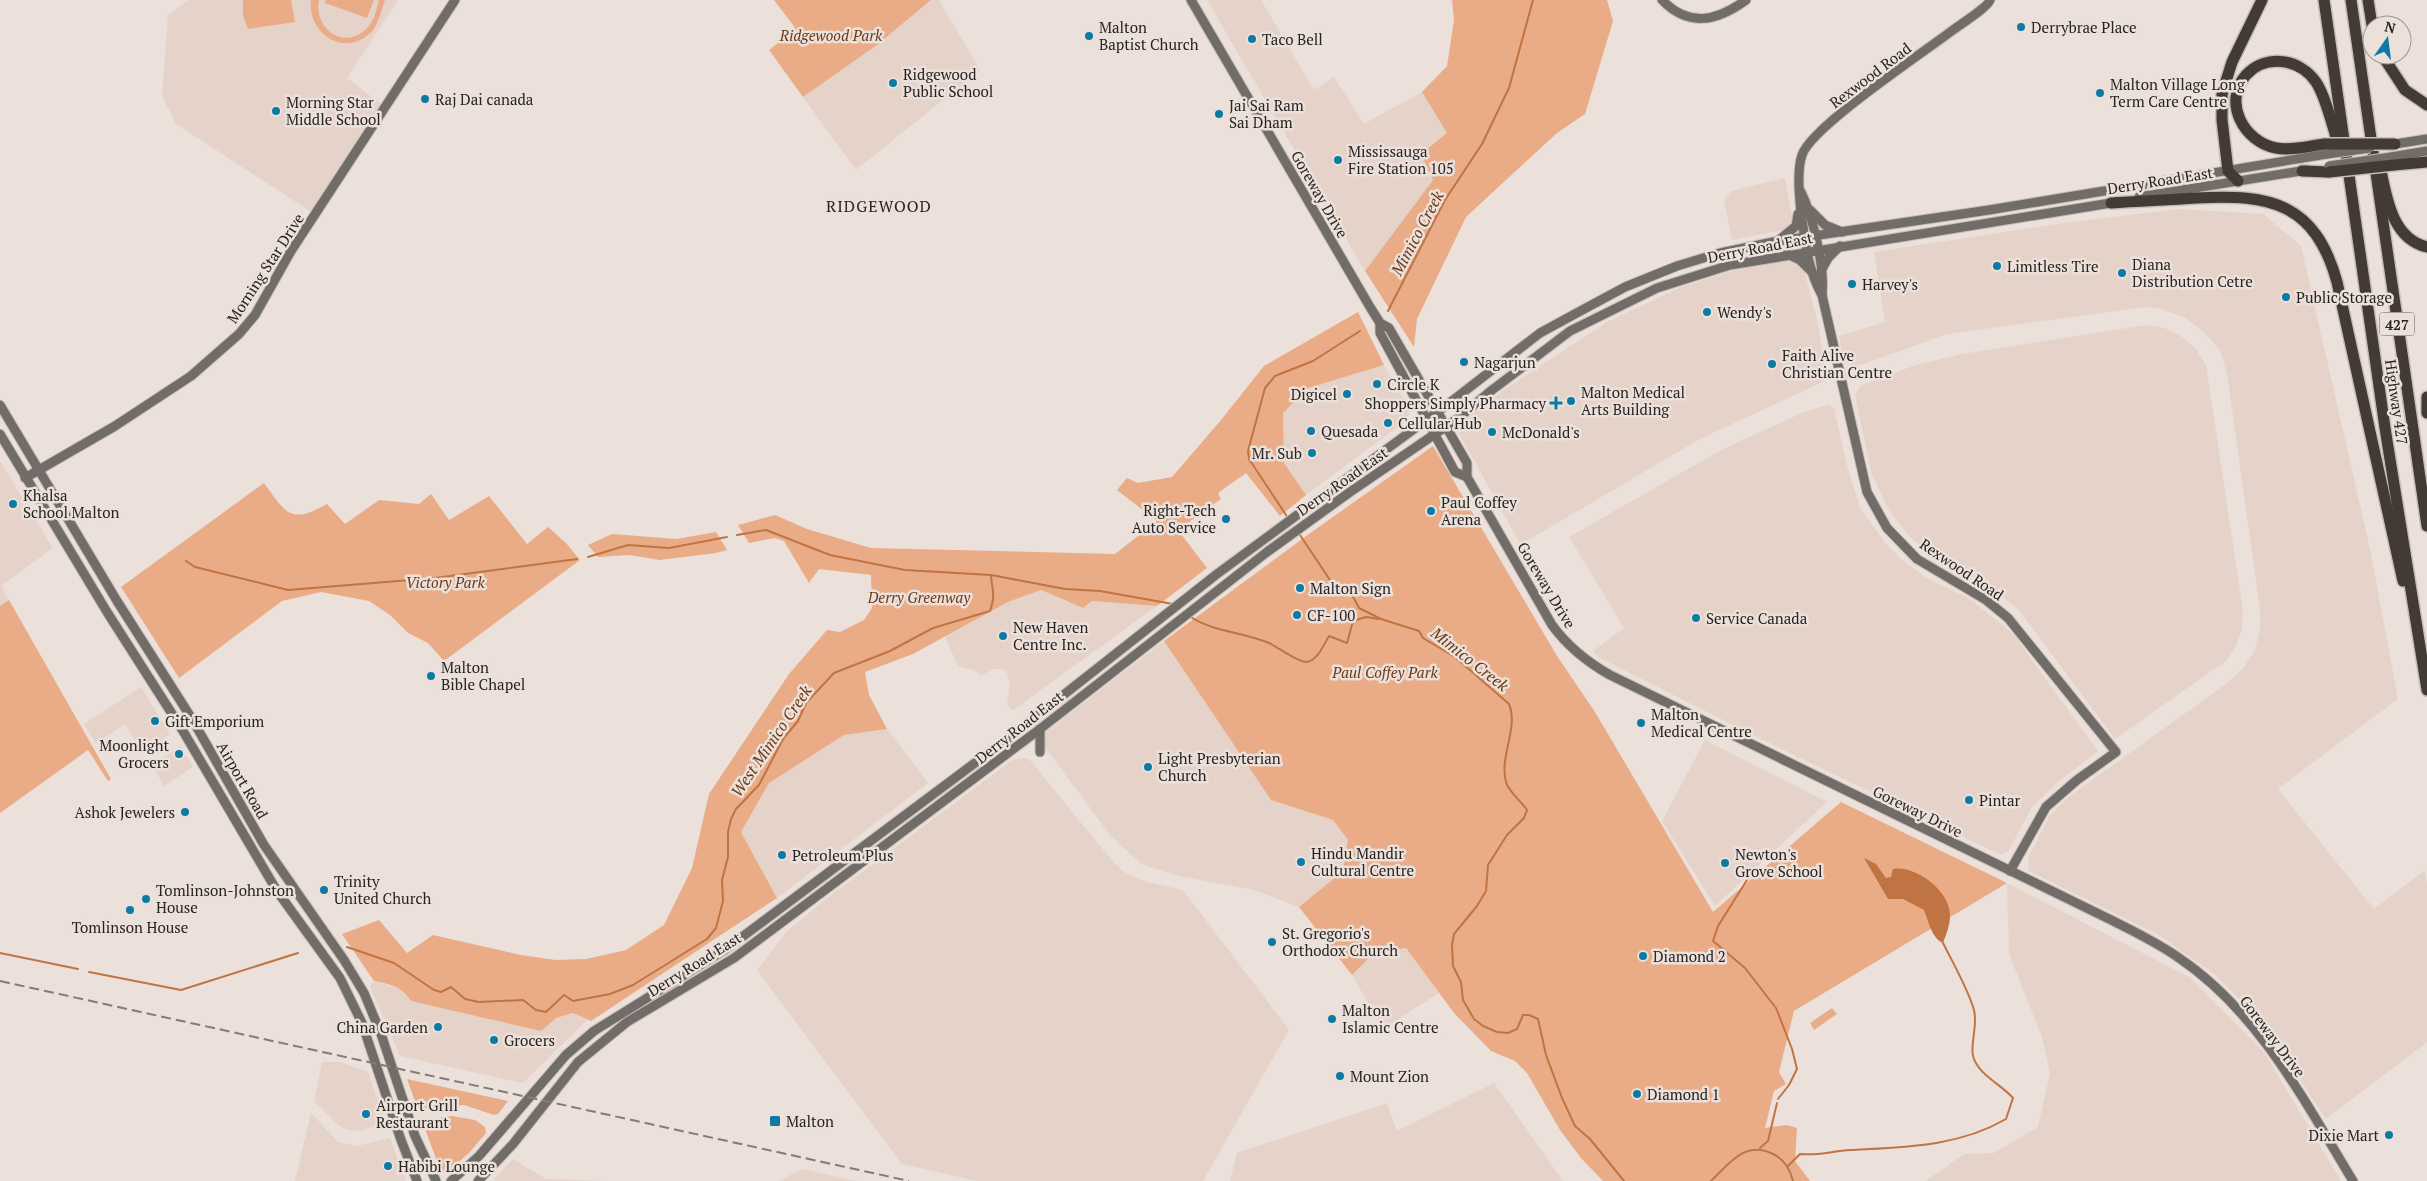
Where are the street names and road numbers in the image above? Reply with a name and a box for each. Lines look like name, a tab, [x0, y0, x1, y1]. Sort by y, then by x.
street label: Rexwood Road	[1825, 38, 1915, 112]
street label: Goreway Drive	[1287, 147, 1353, 241]
street label: Derry Road East	[2106, 162, 2215, 198]
street label: Morning Star Drive	[222, 209, 308, 327]
street label: Derry Road East	[1706, 227, 1815, 267]
road number: 427	[2380, 312, 2414, 336]
street label: Highway 427	[2381, 358, 2413, 446]
street label: Derry Road East	[1293, 442, 1392, 520]
street label: Rexwood Road	[1916, 534, 2008, 604]
street label: Goreway Drive	[1513, 538, 1581, 632]
street label: Derry Road East	[971, 686, 1068, 768]
street label: Airport Road	[213, 738, 273, 822]
street label: Goreway Drive	[1870, 781, 1966, 841]
street label: Derry Road East	[643, 927, 745, 1001]
street label: Goreway Drive	[2236, 991, 2310, 1081]

